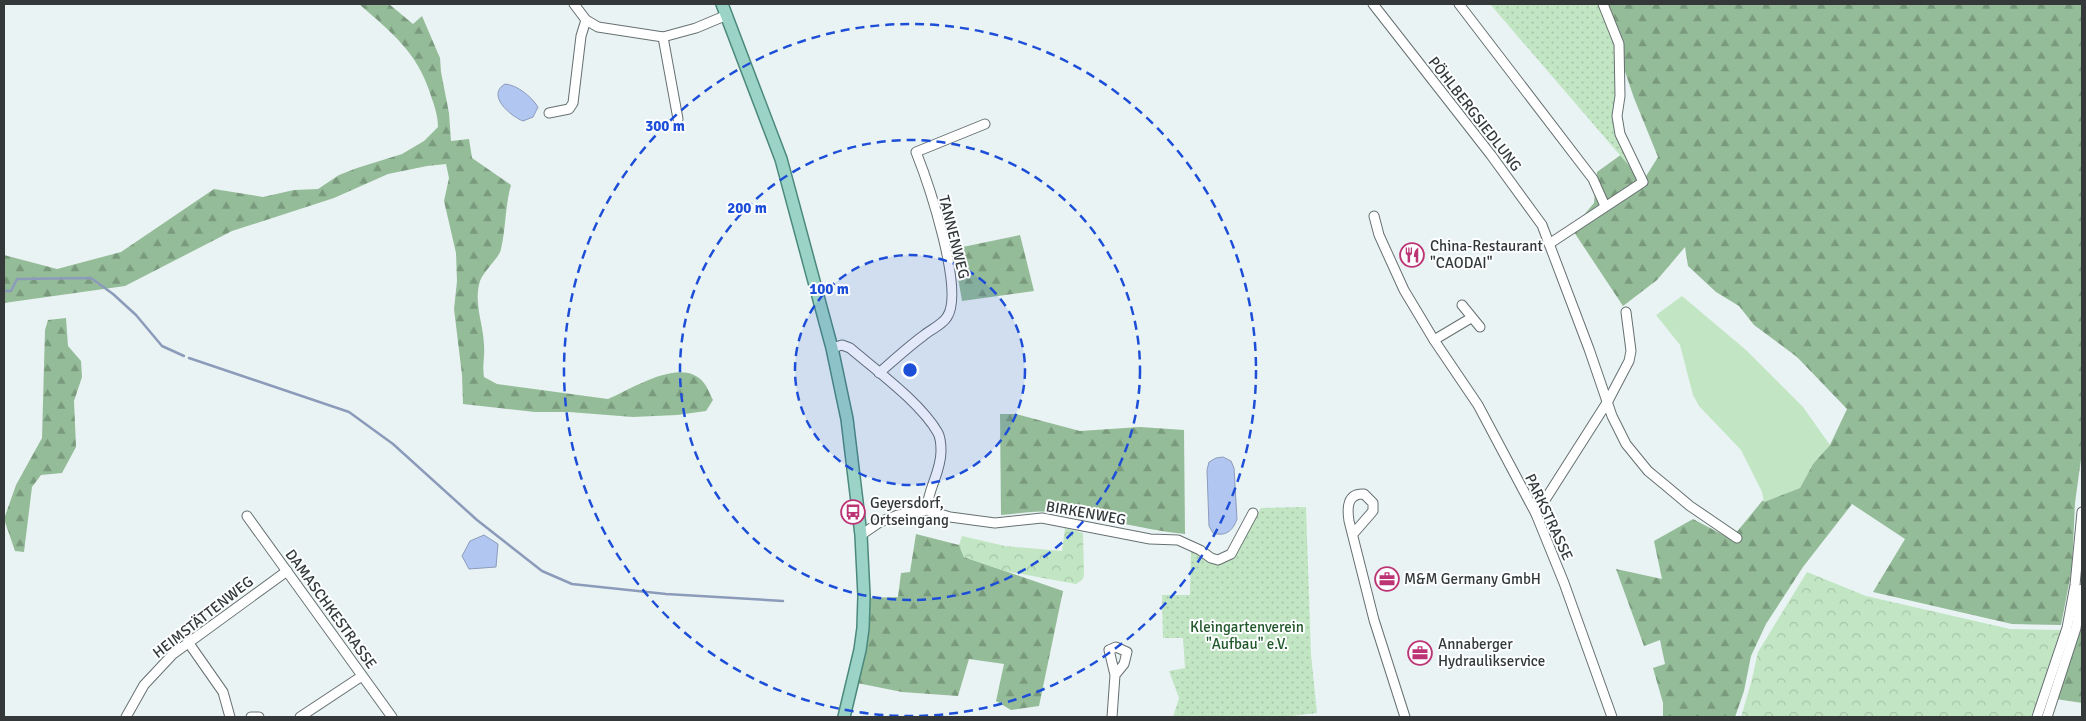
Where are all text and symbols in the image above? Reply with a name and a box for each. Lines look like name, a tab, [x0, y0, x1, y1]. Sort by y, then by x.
street label: PÖHLBERGSIEDLUNG	[1425, 53, 1525, 175]
text: 300 m	[645, 117, 685, 135]
street label: TANNENWEG	[935, 193, 973, 281]
text: 200 m	[727, 199, 767, 217]
place label: China-Restaurant "CAODAI"	[1430, 237, 1543, 272]
restaurant icon: China-Restaurant "CAODAI"	[1399, 242, 1425, 268]
text: 100 m	[809, 280, 849, 298]
centre of rings	[901, 361, 919, 379]
street label: PARKSTRASSE	[1521, 471, 1577, 563]
place label: Geyersdorf, Ortseingang	[870, 494, 949, 529]
street label: BIRKENWEG	[1045, 497, 1127, 529]
bus stop icon: Geyersdorf, Ortseingang	[840, 499, 866, 525]
street label: DAMASCHKESTRASSE	[282, 546, 380, 672]
office icon: M&M Germany GmbH	[1374, 566, 1400, 592]
place label: M&M Germany GmbH	[1404, 570, 1541, 588]
street label: HEIMSTÄTTENWEG	[149, 572, 257, 662]
park label: Kleingartenverein "Aufbau" e.V.	[1190, 618, 1304, 653]
place label: Annaberger Hydraulikservice	[1438, 635, 1545, 670]
office icon: Annaberger Hydraulikservice	[1407, 640, 1433, 666]

